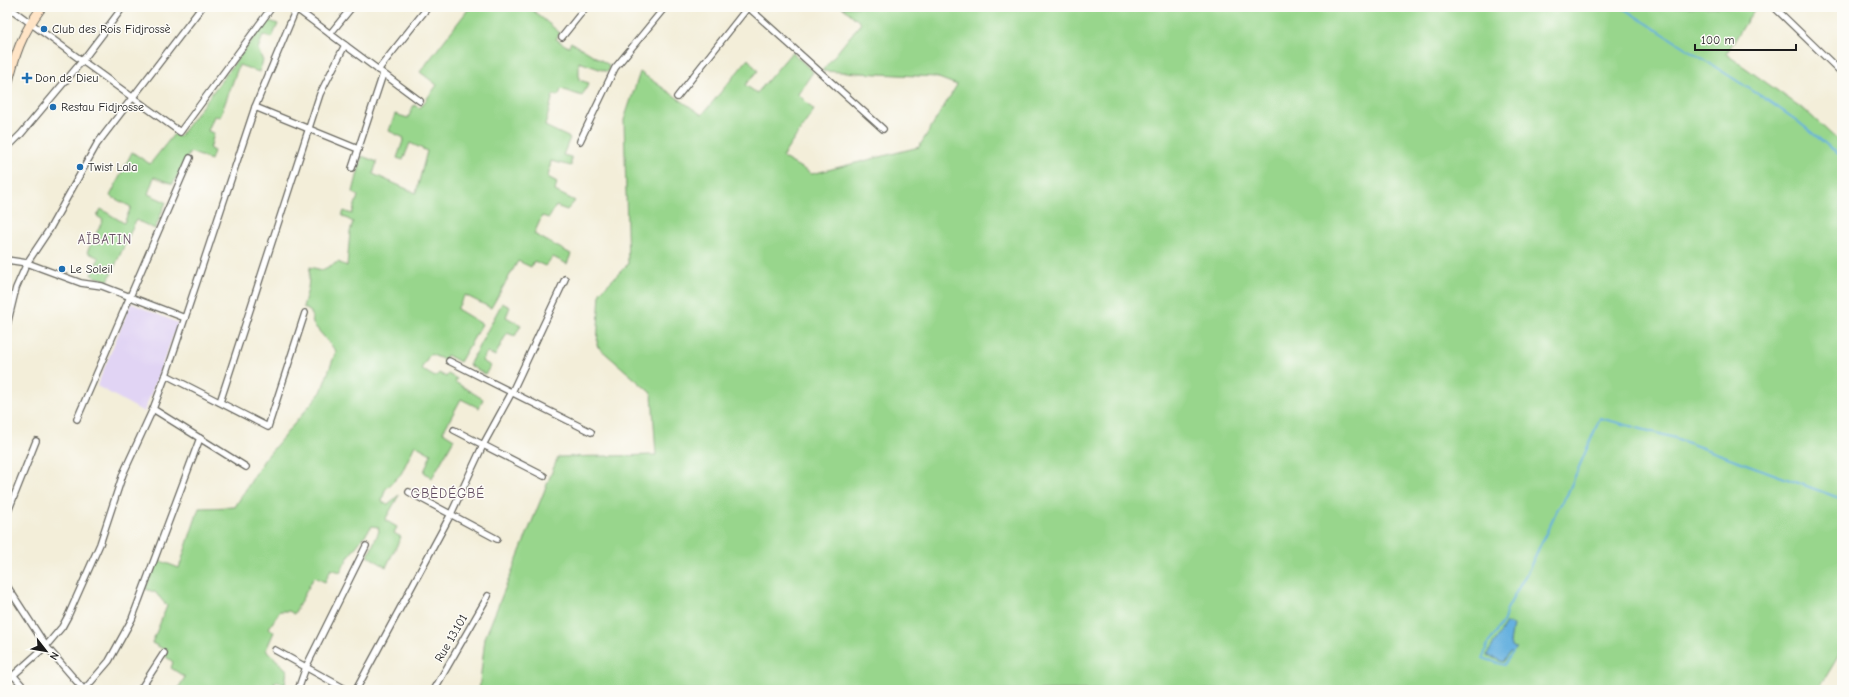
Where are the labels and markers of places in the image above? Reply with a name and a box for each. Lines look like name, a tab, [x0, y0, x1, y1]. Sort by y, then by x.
place label: Club des Rois Fidjrossè	[52, 22, 171, 36]
marker: Club des Rois Fidjrossè	[39, 24, 49, 34]
place label: Don de Dieu	[35, 71, 98, 85]
marker: Don de Dieu	[22, 73, 32, 83]
place label: Restau Fidjrosse	[61, 100, 144, 114]
marker: Restau Fidjrosse	[48, 102, 58, 112]
place label: Twist Lala	[88, 160, 137, 174]
marker: Twist Lala	[75, 162, 85, 172]
place label: Le Soleil	[70, 262, 113, 276]
marker: Le Soleil	[57, 264, 67, 274]

